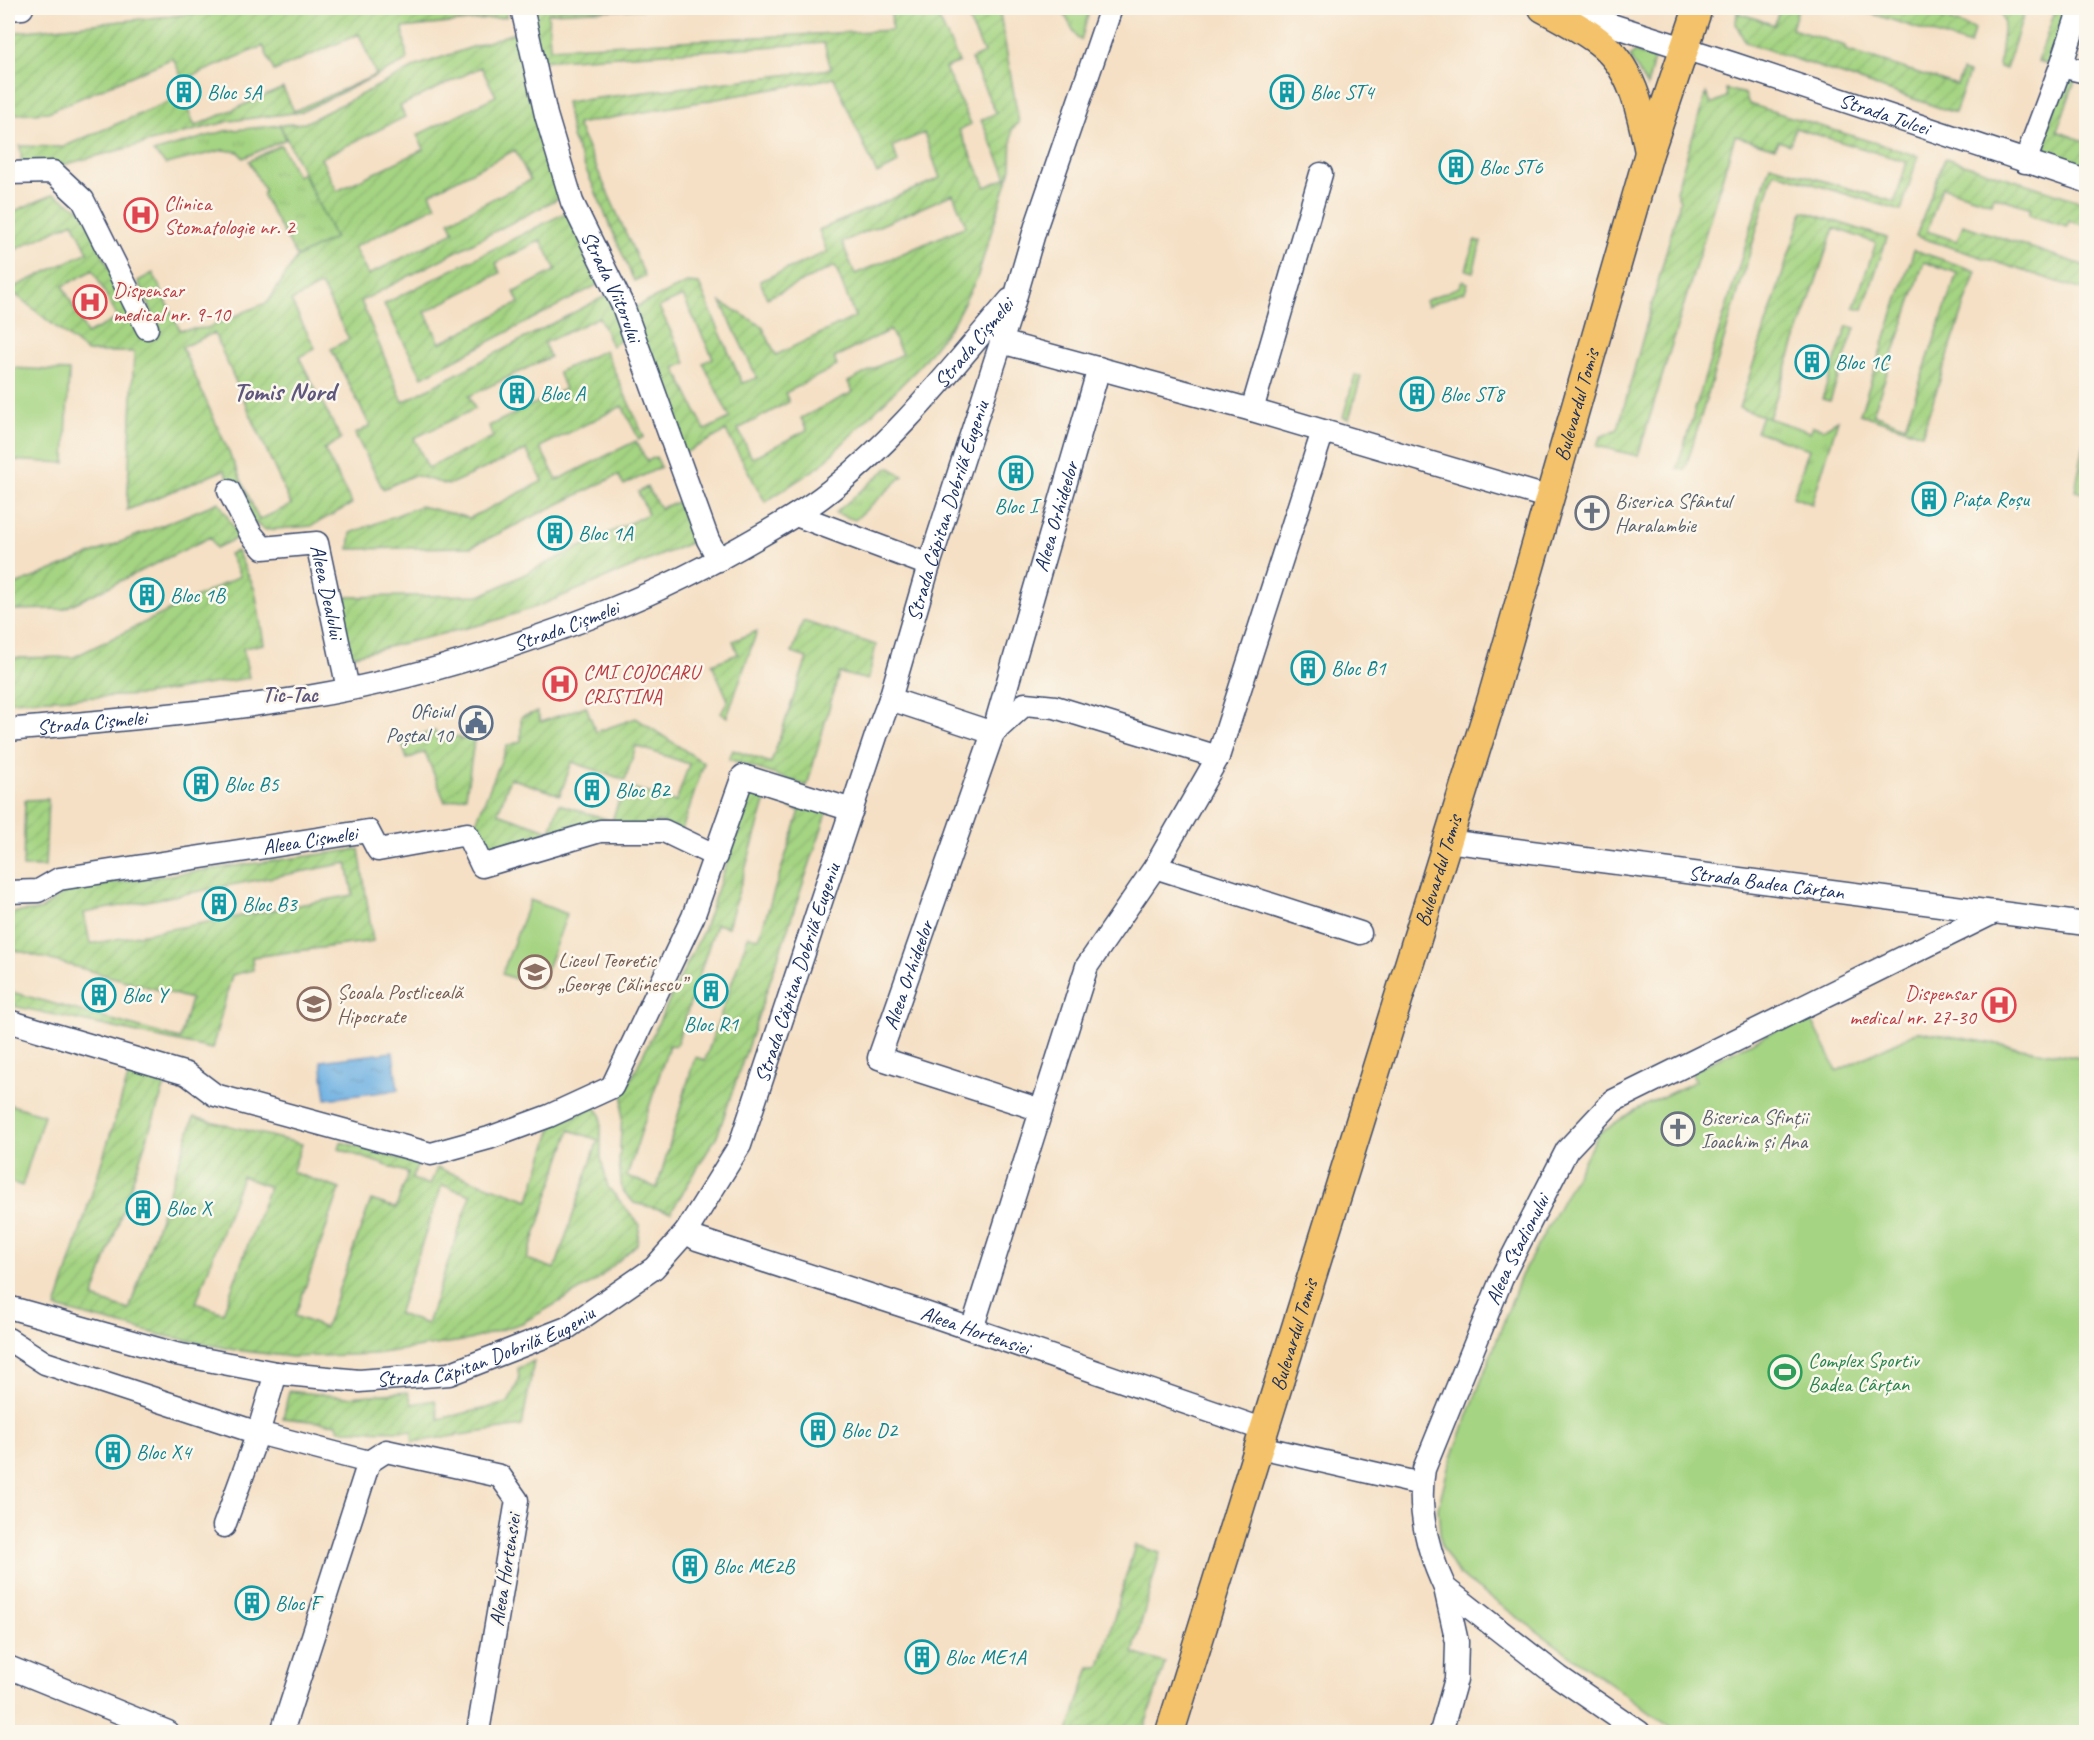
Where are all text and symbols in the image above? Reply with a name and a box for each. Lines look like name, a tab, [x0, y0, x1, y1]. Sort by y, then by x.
building icon: Bloc 5A	[166, 74, 202, 110]
building icon: Bloc ST4	[1269, 74, 1305, 110]
place label: Bloc 5A	[207, 79, 263, 105]
place label: Bloc ST4	[1310, 79, 1376, 105]
street label: Strada Tulcei	[1836, 87, 1936, 142]
building icon: Bloc ST6	[1438, 149, 1474, 185]
place label: Bloc ST6	[1479, 154, 1543, 180]
place label: Clinica Stomatologie nr. 2	[164, 190, 296, 240]
hospital icon: Clinica Stomatologie nr. 2	[123, 197, 159, 233]
street label: Strada Viitorului	[575, 227, 649, 348]
place label: Dispensar medical nr. 9-10	[113, 277, 232, 327]
hospital icon: Dispensar medical nr. 9-10	[72, 284, 108, 320]
street label: Strada Cișmelei	[928, 290, 1021, 393]
street label: Bulevardul Tomis	[1548, 344, 1605, 464]
building icon: Bloc 1C	[1794, 344, 1830, 380]
place label: Bloc 1C	[1835, 349, 1891, 375]
district label: Tomis Nord	[233, 374, 339, 408]
building icon: Bloc A	[499, 375, 535, 411]
building icon: Bloc ST8	[1399, 376, 1435, 412]
place label: Bloc A	[540, 380, 587, 406]
place label: Bloc ST8	[1440, 381, 1506, 407]
street label: Strada Căpitan Dobrilă Eugeniu	[900, 396, 995, 624]
building icon: Bloc I	[998, 455, 1034, 491]
street label: Aleea Orhideelor	[1028, 457, 1085, 575]
building icon: Piața Roșu	[1911, 481, 1947, 517]
place label: Piața Roșu	[1952, 486, 2030, 512]
place label: Biserica Sfântul Haralambie	[1615, 488, 1735, 538]
place label: Bloc I	[995, 493, 1042, 519]
church icon: Biserica Sfântul Haralambie	[1574, 495, 1610, 531]
building icon: Bloc 1A	[537, 515, 573, 551]
place label: Bloc 1A	[578, 520, 634, 546]
street label: Aleea Dealului	[305, 542, 351, 644]
building icon: Bloc 1B	[129, 577, 165, 613]
place label: Bloc 1B	[170, 582, 227, 608]
street label: Strada Cișmelei	[510, 594, 625, 657]
building icon: Bloc B1	[1290, 650, 1326, 686]
place label: Bloc B1	[1331, 655, 1387, 681]
place label: CMI COJOCARU CRISTINA	[583, 659, 703, 709]
hospital icon: CMI COJOCARU CRISTINA	[542, 666, 578, 702]
district label: Tic-Tac	[262, 681, 319, 709]
place label: Oficiul Poștal 10	[386, 698, 456, 748]
street label: Strada Cișmelei	[36, 704, 151, 740]
public building icon: Oficiul Poștal 10	[458, 705, 494, 741]
building icon: Bloc B5	[183, 766, 219, 802]
place label: Bloc B5	[224, 771, 280, 797]
building icon: Bloc B2	[574, 772, 610, 808]
place label: Bloc B2	[615, 777, 671, 803]
street label: Bulevardul Tomis	[1409, 810, 1468, 930]
street label: Aleea Cișmelei	[261, 819, 362, 860]
street label: Strada Căpitan Dobrilă Eugeniu	[749, 859, 846, 1086]
street label: Strada Badea Cârțan	[1687, 859, 1846, 906]
building icon: Bloc B3	[201, 886, 237, 922]
place label: Bloc B3	[242, 891, 298, 917]
street label: Aleea Orhideelor	[877, 916, 940, 1033]
place label: Liceul Teoretic „George Călinescu”	[558, 947, 690, 997]
school or university icon: Liceul Teoretic „George Călinescu”	[517, 954, 553, 990]
building icon: Bloc R1	[693, 973, 729, 1009]
building icon: Bloc Y	[81, 977, 117, 1013]
place label: Școala Postliceală Hipocrate	[337, 979, 464, 1029]
place label: Dispensar medical nr. 27-30	[1849, 980, 1978, 1030]
place label: Bloc Y	[122, 982, 171, 1008]
school or university icon: Școala Postliceală Hipocrate	[296, 986, 332, 1022]
hospital icon: Dispensar medical nr. 27-30	[1981, 987, 2017, 1023]
place label: Bloc R1	[684, 1011, 740, 1037]
place label: Biserica Sfinții Ioachim și Ana	[1701, 1104, 1811, 1154]
church icon: Biserica Sfinții Ioachim și Ana	[1660, 1111, 1696, 1147]
street label: Aleea Stadionului	[1480, 1187, 1557, 1308]
building icon: Bloc X	[125, 1190, 161, 1226]
place label: Bloc X	[166, 1195, 214, 1221]
street label: Bulevardul Tomis	[1264, 1274, 1324, 1394]
street label: Strada Căpitan Dobrilă Eugeniu	[376, 1299, 600, 1393]
street label: Aleea Hortensiei	[917, 1300, 1036, 1362]
place label: Complex Sportiv Badea Cârțan	[1808, 1347, 1921, 1397]
sports icon: Complex Sportiv Badea Cârțan	[1767, 1354, 1803, 1390]
building icon: Bloc D2	[800, 1412, 836, 1448]
place label: Bloc D2	[841, 1417, 899, 1443]
building icon: Bloc X4	[95, 1434, 131, 1470]
place label: Bloc X4	[136, 1439, 194, 1465]
street label: Aleea Hortensiei	[483, 1509, 527, 1628]
building icon: Bloc ME2B	[672, 1548, 708, 1584]
place label: Bloc ME2B	[713, 1553, 796, 1579]
building icon: Bloc F	[234, 1585, 270, 1621]
place label: Bloc F	[275, 1590, 325, 1616]
building icon: Bloc ME1A	[904, 1639, 940, 1675]
place label: Bloc ME1A	[945, 1644, 1027, 1670]

